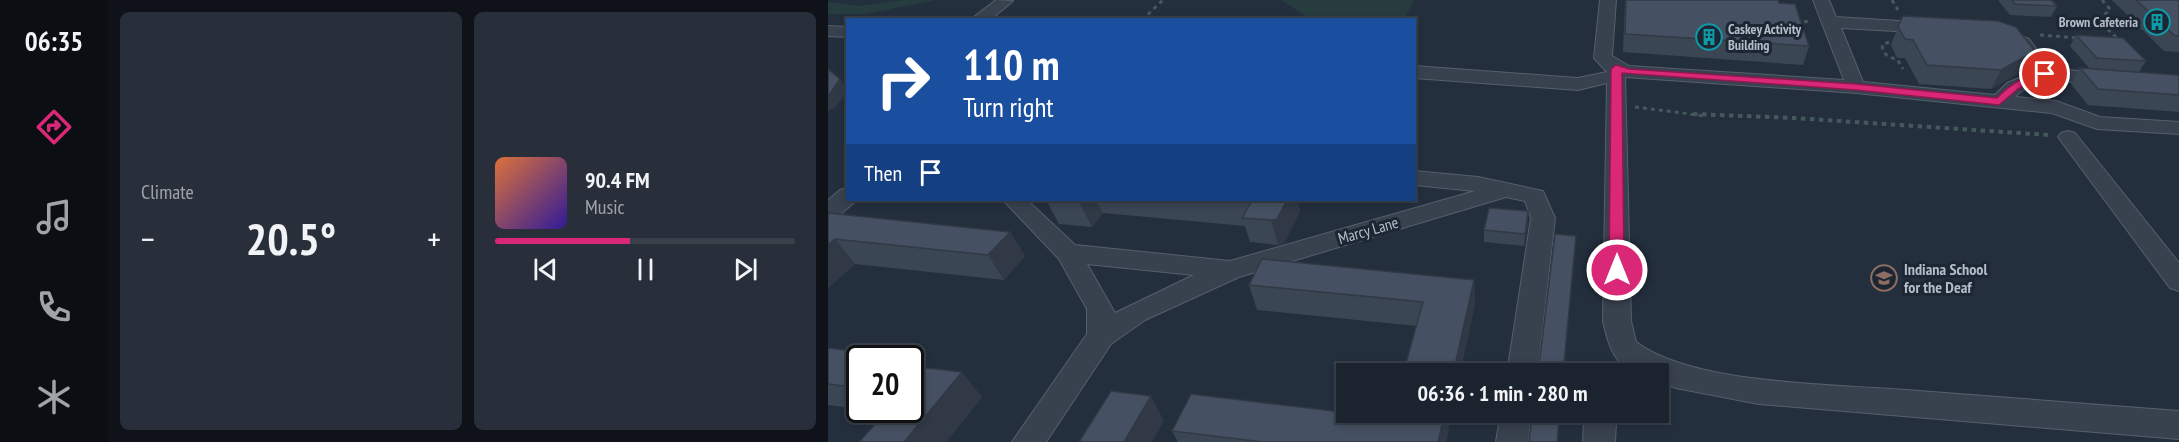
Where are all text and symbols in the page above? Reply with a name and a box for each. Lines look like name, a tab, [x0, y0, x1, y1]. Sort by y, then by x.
building icon: Brown Cafeteria	[2142, 7, 2172, 37]
place label: Brown Cafeteria	[2059, 13, 2138, 31]
place label: Caskey Activity Building	[1728, 20, 1801, 54]
building icon: Caskey Activity Building	[1694, 22, 1724, 52]
text: 06:35	[25, 24, 83, 58]
text: 110 m	[963, 37, 1060, 92]
icon: right	[864, 42, 942, 120]
pin	[2019, 48, 2070, 99]
icon: arrive	[2028, 57, 2061, 90]
text: Turn right	[963, 90, 1054, 124]
icon: directions	[33, 106, 75, 148]
icon: arrive	[914, 156, 947, 189]
text: Then	[864, 159, 902, 187]
text: 90.4 FM	[585, 166, 650, 194]
text: Climate	[141, 179, 194, 205]
text: Music	[585, 194, 625, 220]
icon: music	[33, 196, 75, 238]
text: 20.5°	[246, 209, 336, 267]
street label: Marcy Lane	[1335, 212, 1401, 248]
text: −	[141, 217, 155, 260]
text: +	[427, 217, 441, 260]
position arrow	[1585, 238, 1649, 302]
icon: previous	[529, 253, 562, 286]
icon: pause	[629, 253, 662, 286]
icon: next	[729, 253, 762, 286]
place label: Indiana School for the Deaf	[1904, 259, 1987, 297]
school or university icon: Indiana School for the Deaf	[1869, 263, 1899, 293]
icon: phone	[33, 286, 75, 328]
speed limit sign: 20	[846, 345, 924, 423]
icon: climate	[33, 376, 75, 418]
text: 06:36 · 1 min · 280 m	[1417, 379, 1588, 407]

